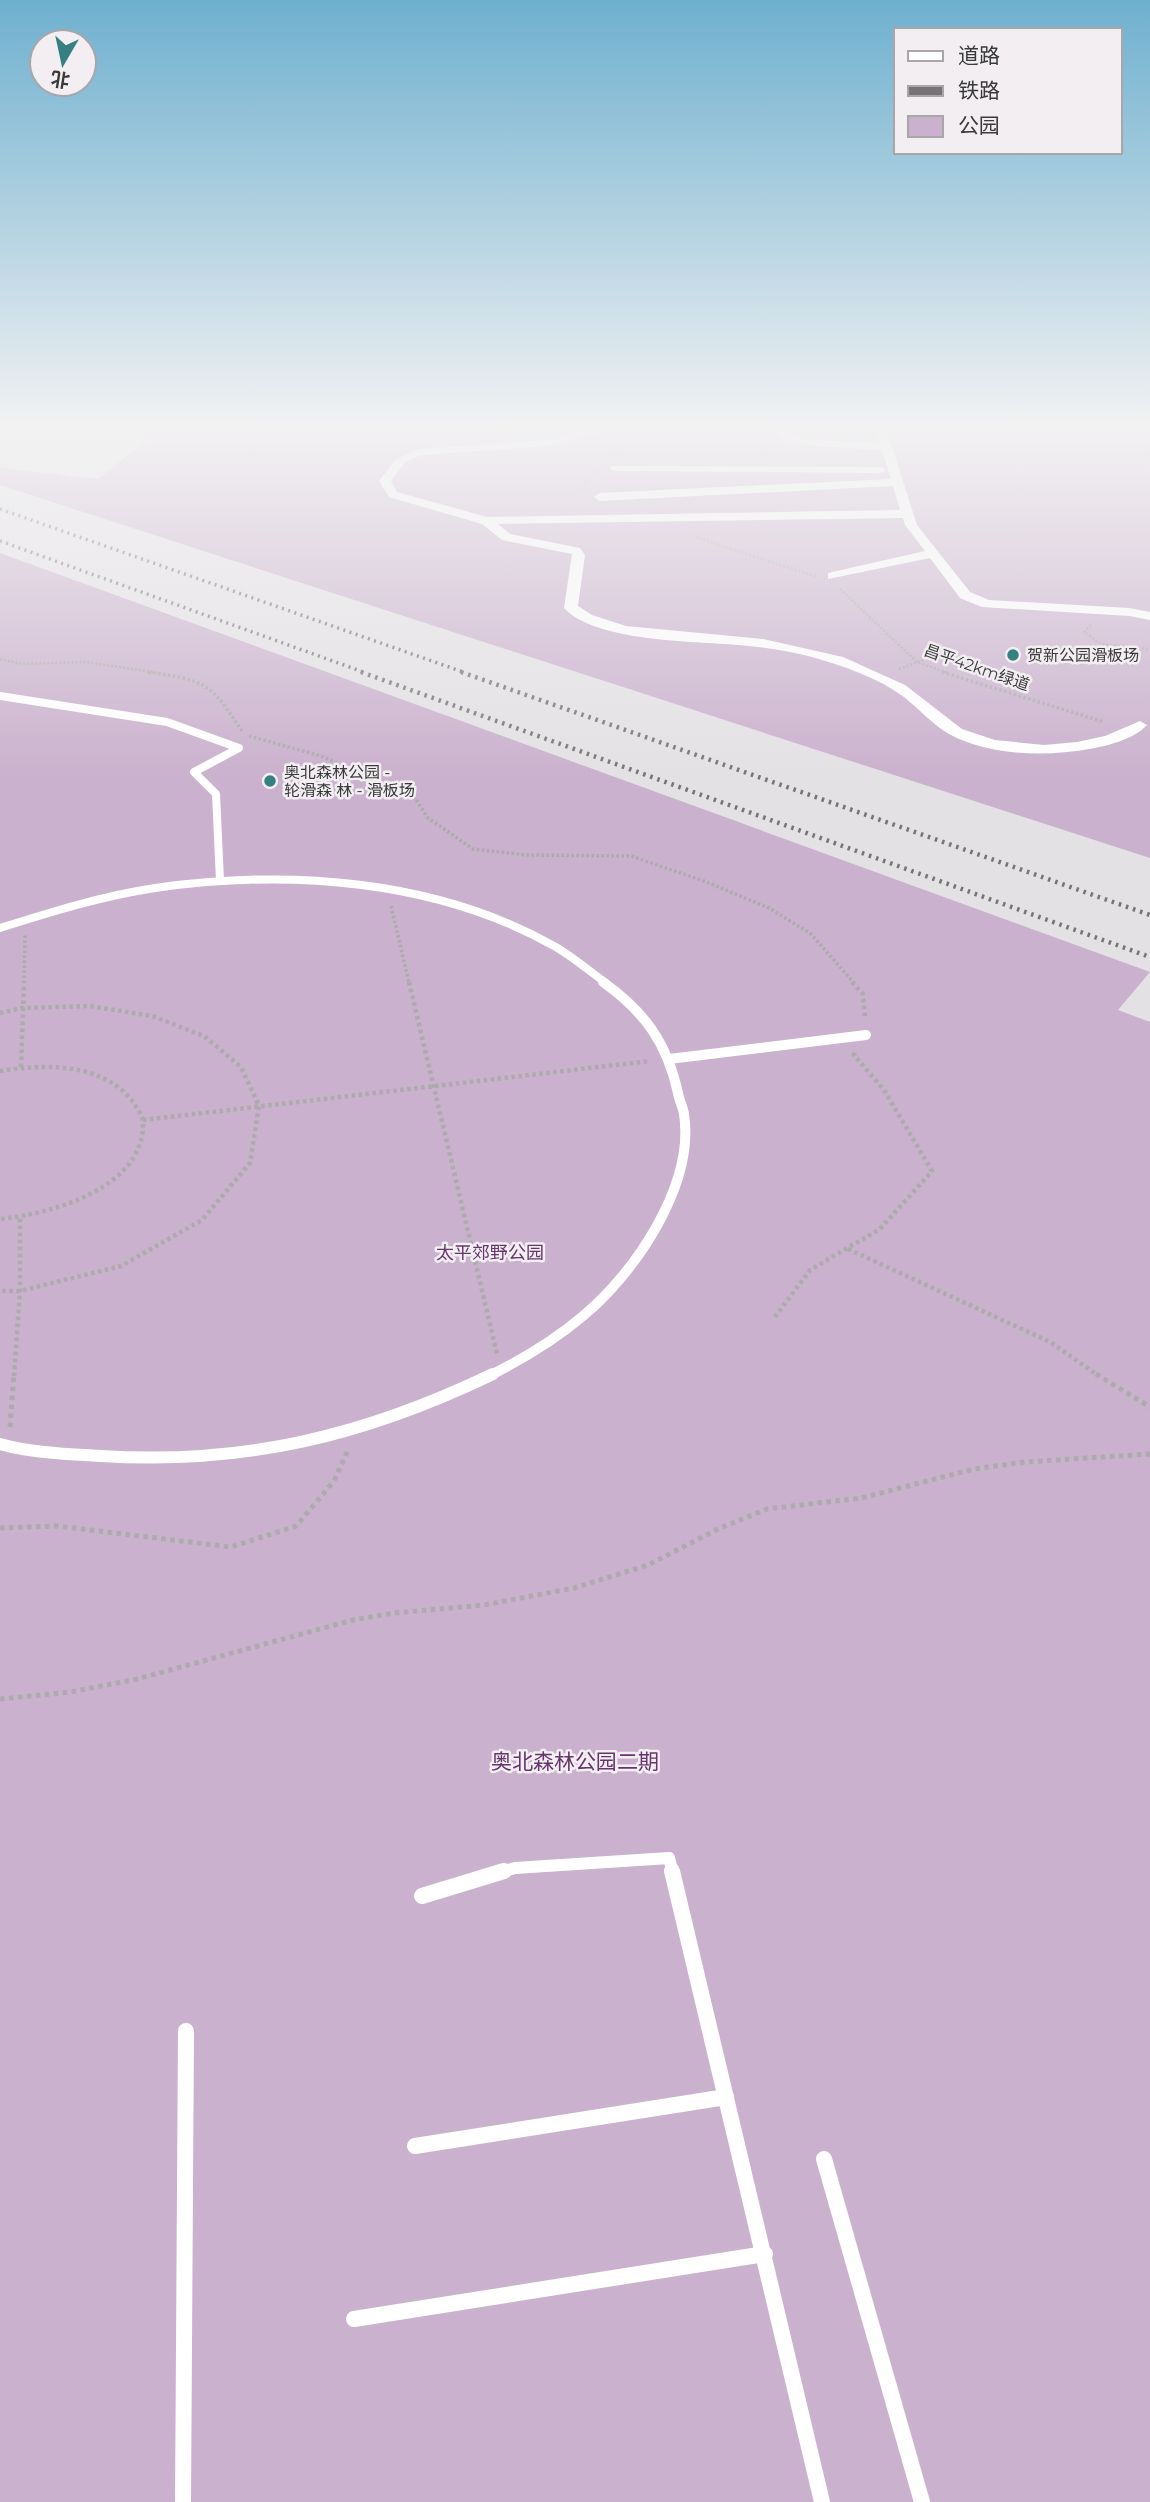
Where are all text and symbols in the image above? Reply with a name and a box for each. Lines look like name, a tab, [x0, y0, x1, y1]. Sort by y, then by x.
north arrow	[28, 28, 98, 98]
legend	[894, 28, 1122, 154]
text: 道路	[958, 43, 1000, 68]
text: 北	[49, 66, 72, 92]
text: 铁路	[958, 78, 1000, 103]
text: 公园	[958, 113, 1000, 138]
street label: 昌平42km绿道	[922, 641, 1032, 694]
place label: 贺新公园滑板场	[1027, 646, 1139, 665]
marker: 贺新公园滑板场	[1005, 647, 1021, 663]
place label: 奥北森林公园 - 轮滑森 林 - 滑板场	[284, 763, 415, 800]
marker: 奥北森林公园 - 轮滑森 林 - 滑板场	[262, 773, 278, 789]
park label: 太平郊野公园	[436, 1242, 544, 1264]
park label: 奥北森林公园二期	[491, 1749, 659, 1774]

